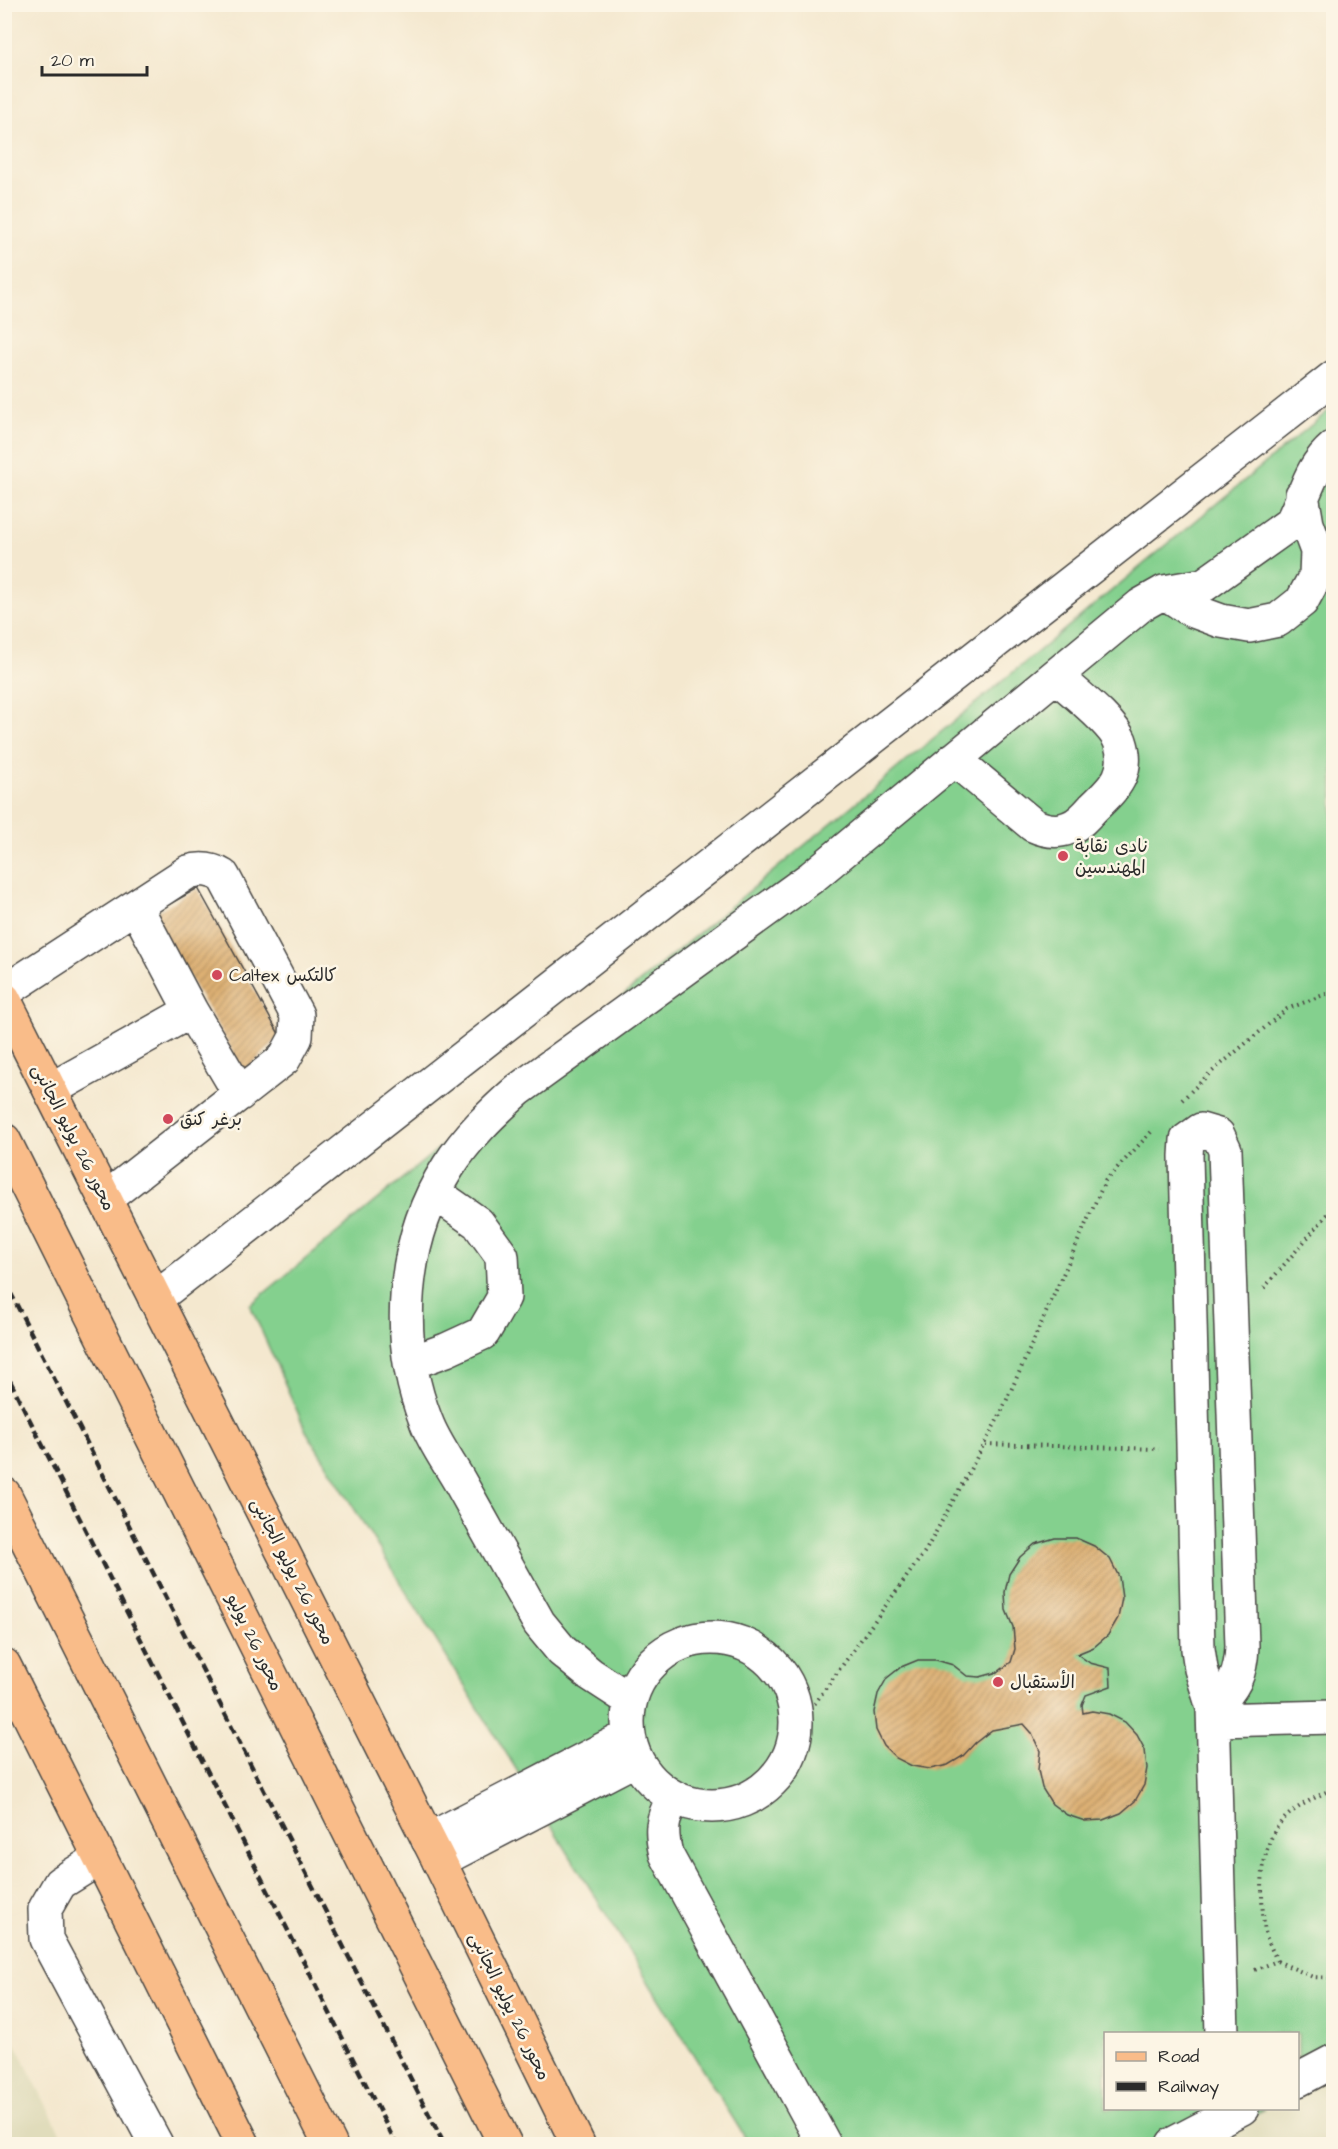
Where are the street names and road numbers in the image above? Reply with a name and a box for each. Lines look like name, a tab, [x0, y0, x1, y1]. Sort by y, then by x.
street label: محور 26 يوليو الجانبى	[26, 1059, 121, 1215]
street label: محور 26 يوليو الجانبى	[247, 1494, 339, 1648]
street label: محور 26 يوليو	[222, 1590, 288, 1694]
street label: محور 26 يوليو الجانبى	[463, 1928, 556, 2084]

